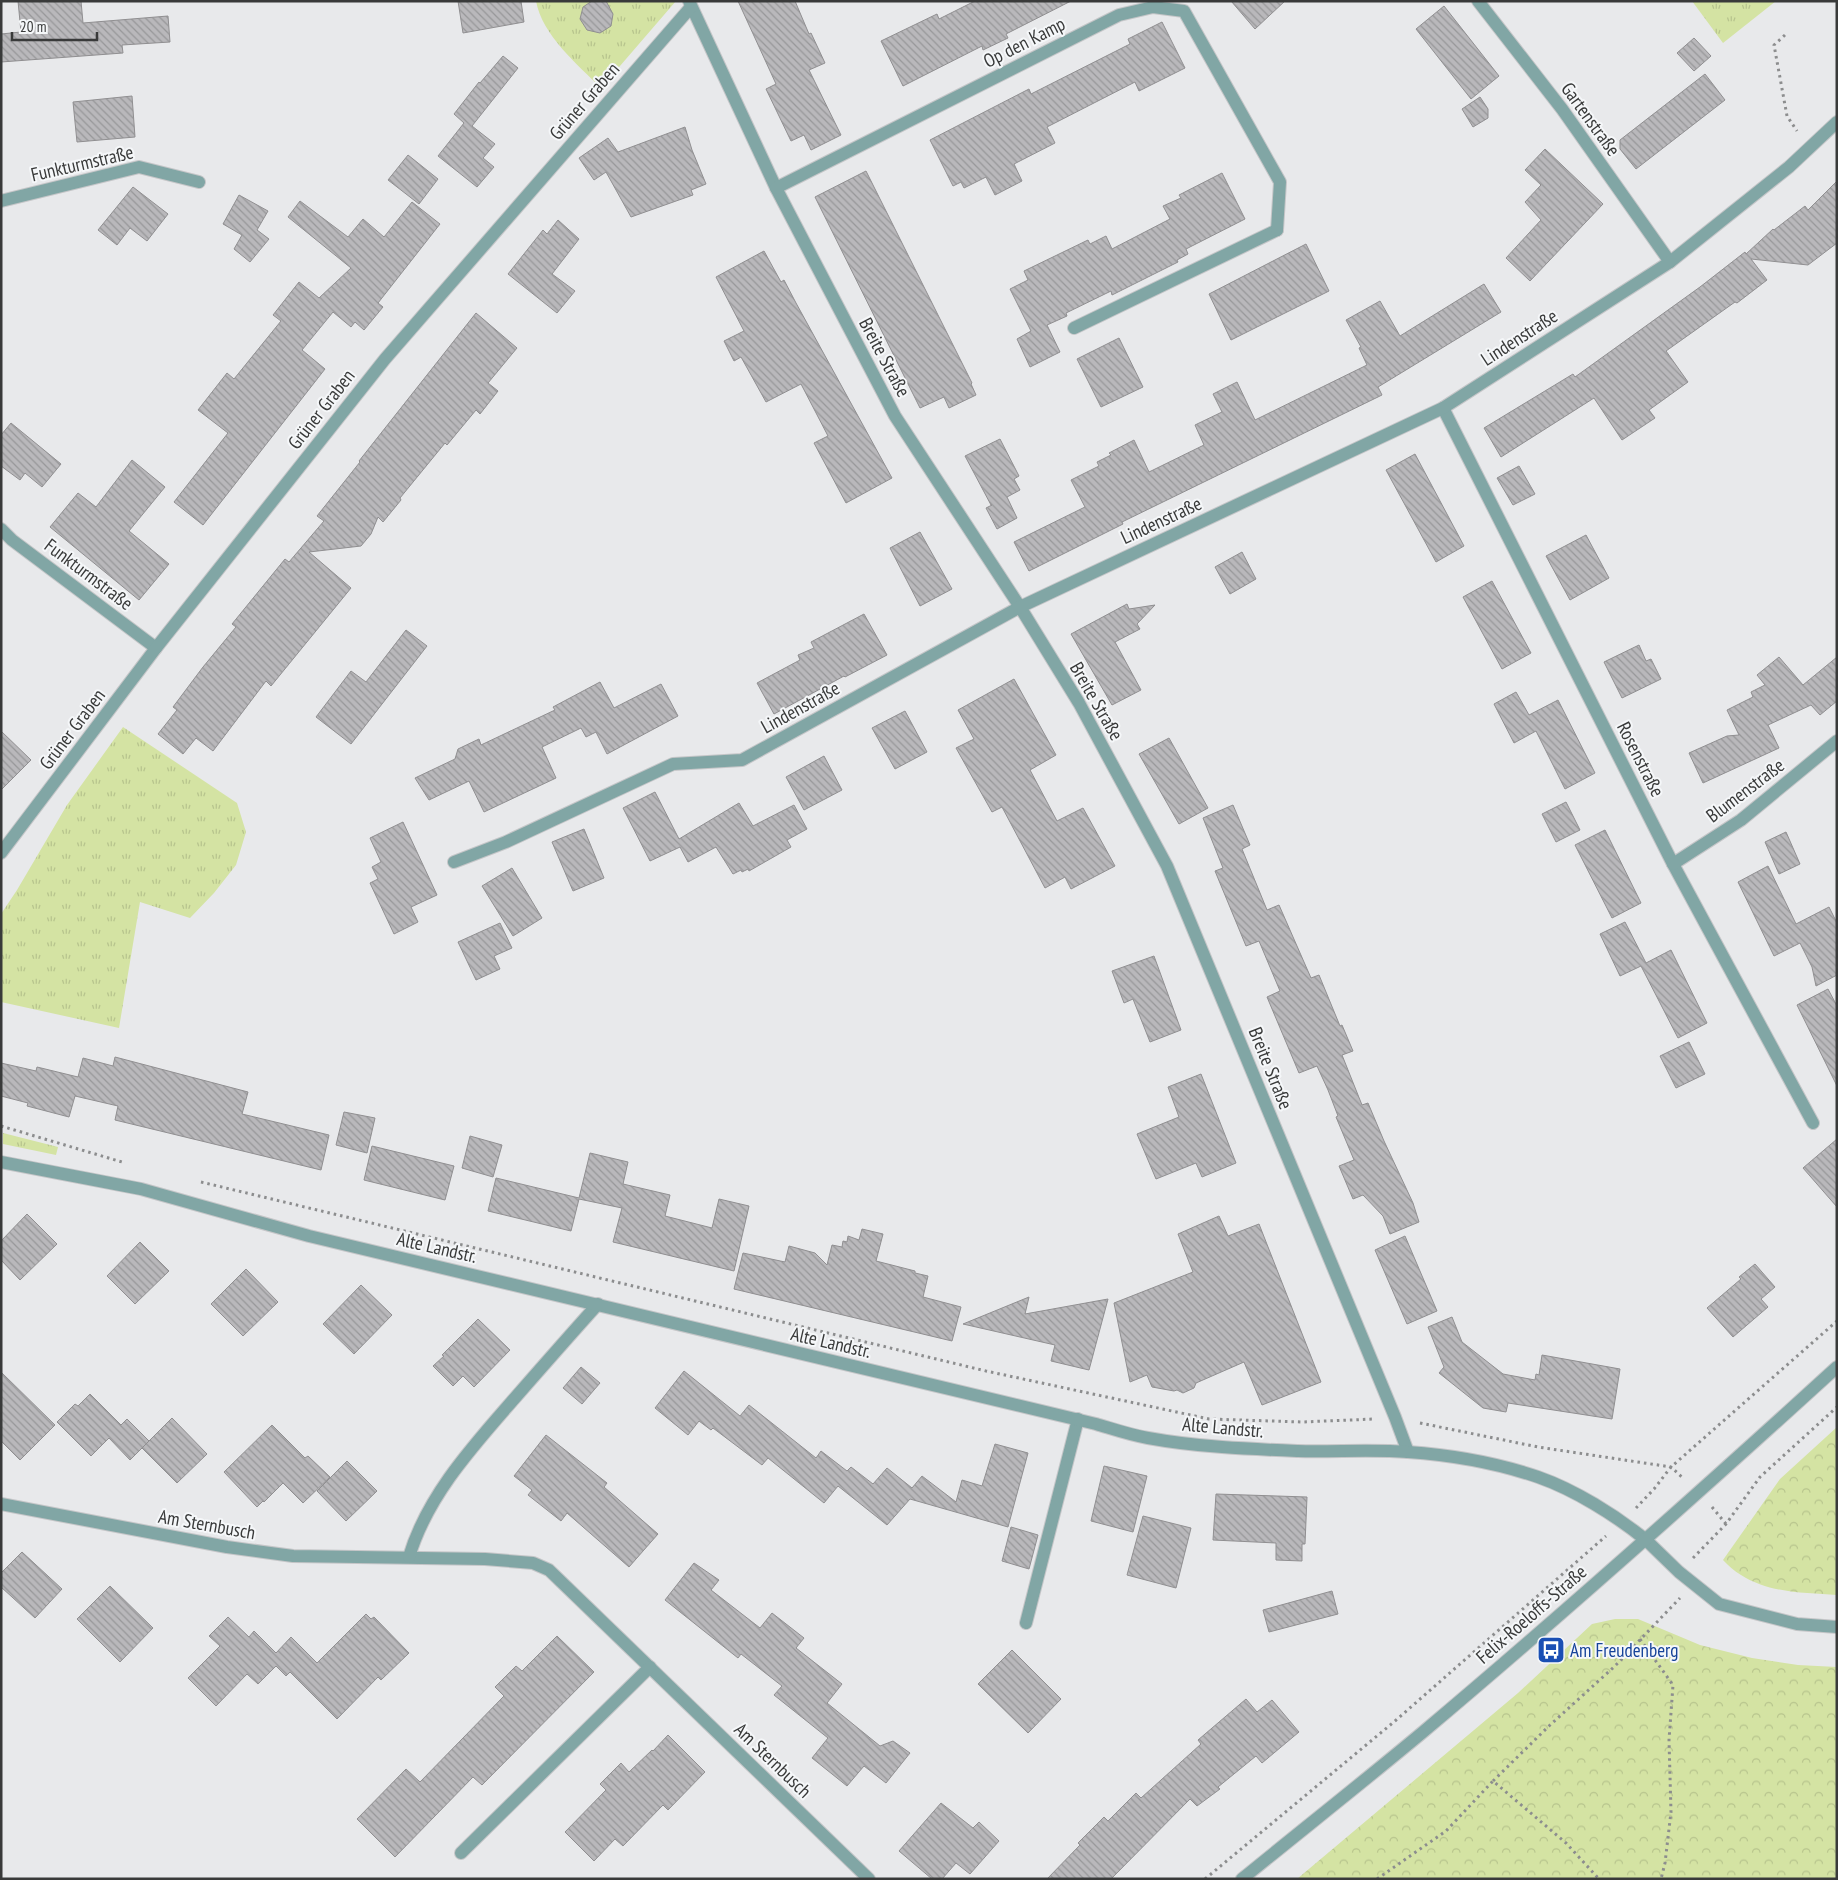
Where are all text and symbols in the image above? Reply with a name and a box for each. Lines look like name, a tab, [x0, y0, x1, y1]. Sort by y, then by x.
scale bar	[12, 10, 98, 42]
street label: Op den Kamp	[979, 11, 1069, 73]
text: 20 m	[20, 17, 46, 36]
street label: Grüner Graben	[544, 57, 624, 145]
street label: Gartenstraße	[1556, 77, 1626, 161]
street label: Funkturmstraße	[28, 140, 136, 186]
street label: Lindenstraße	[1476, 303, 1562, 371]
street label: Breite Straße	[854, 313, 916, 401]
street label: Grüner Graben	[282, 364, 360, 454]
street label: Lindenstraße	[1117, 491, 1205, 549]
street label: Funkturmstraße	[40, 533, 138, 615]
street label: Breite Straße	[1065, 658, 1129, 745]
street label: Lindenstraße	[756, 676, 844, 738]
street label: Grüner Graben	[34, 684, 110, 774]
street label: Rosenstraße	[1612, 718, 1670, 801]
street label: Blumenstraße	[1701, 753, 1789, 827]
street label: Breite Straße	[1244, 1023, 1298, 1113]
street label: Alte Landstr.	[395, 1226, 479, 1268]
street label: Alte Landstr.	[789, 1321, 873, 1363]
street label: Alte Landstr.	[1181, 1411, 1265, 1443]
street label: Am Sternbusch	[157, 1504, 257, 1544]
street label: Felix-Roeloffs-Straße	[1471, 1559, 1591, 1669]
bus stop icon: Am Freudenberg	[1536, 1635, 1566, 1665]
place label: Am Freudenberg	[1570, 1638, 1678, 1662]
street label: Am Sternbusch	[729, 1717, 817, 1803]

